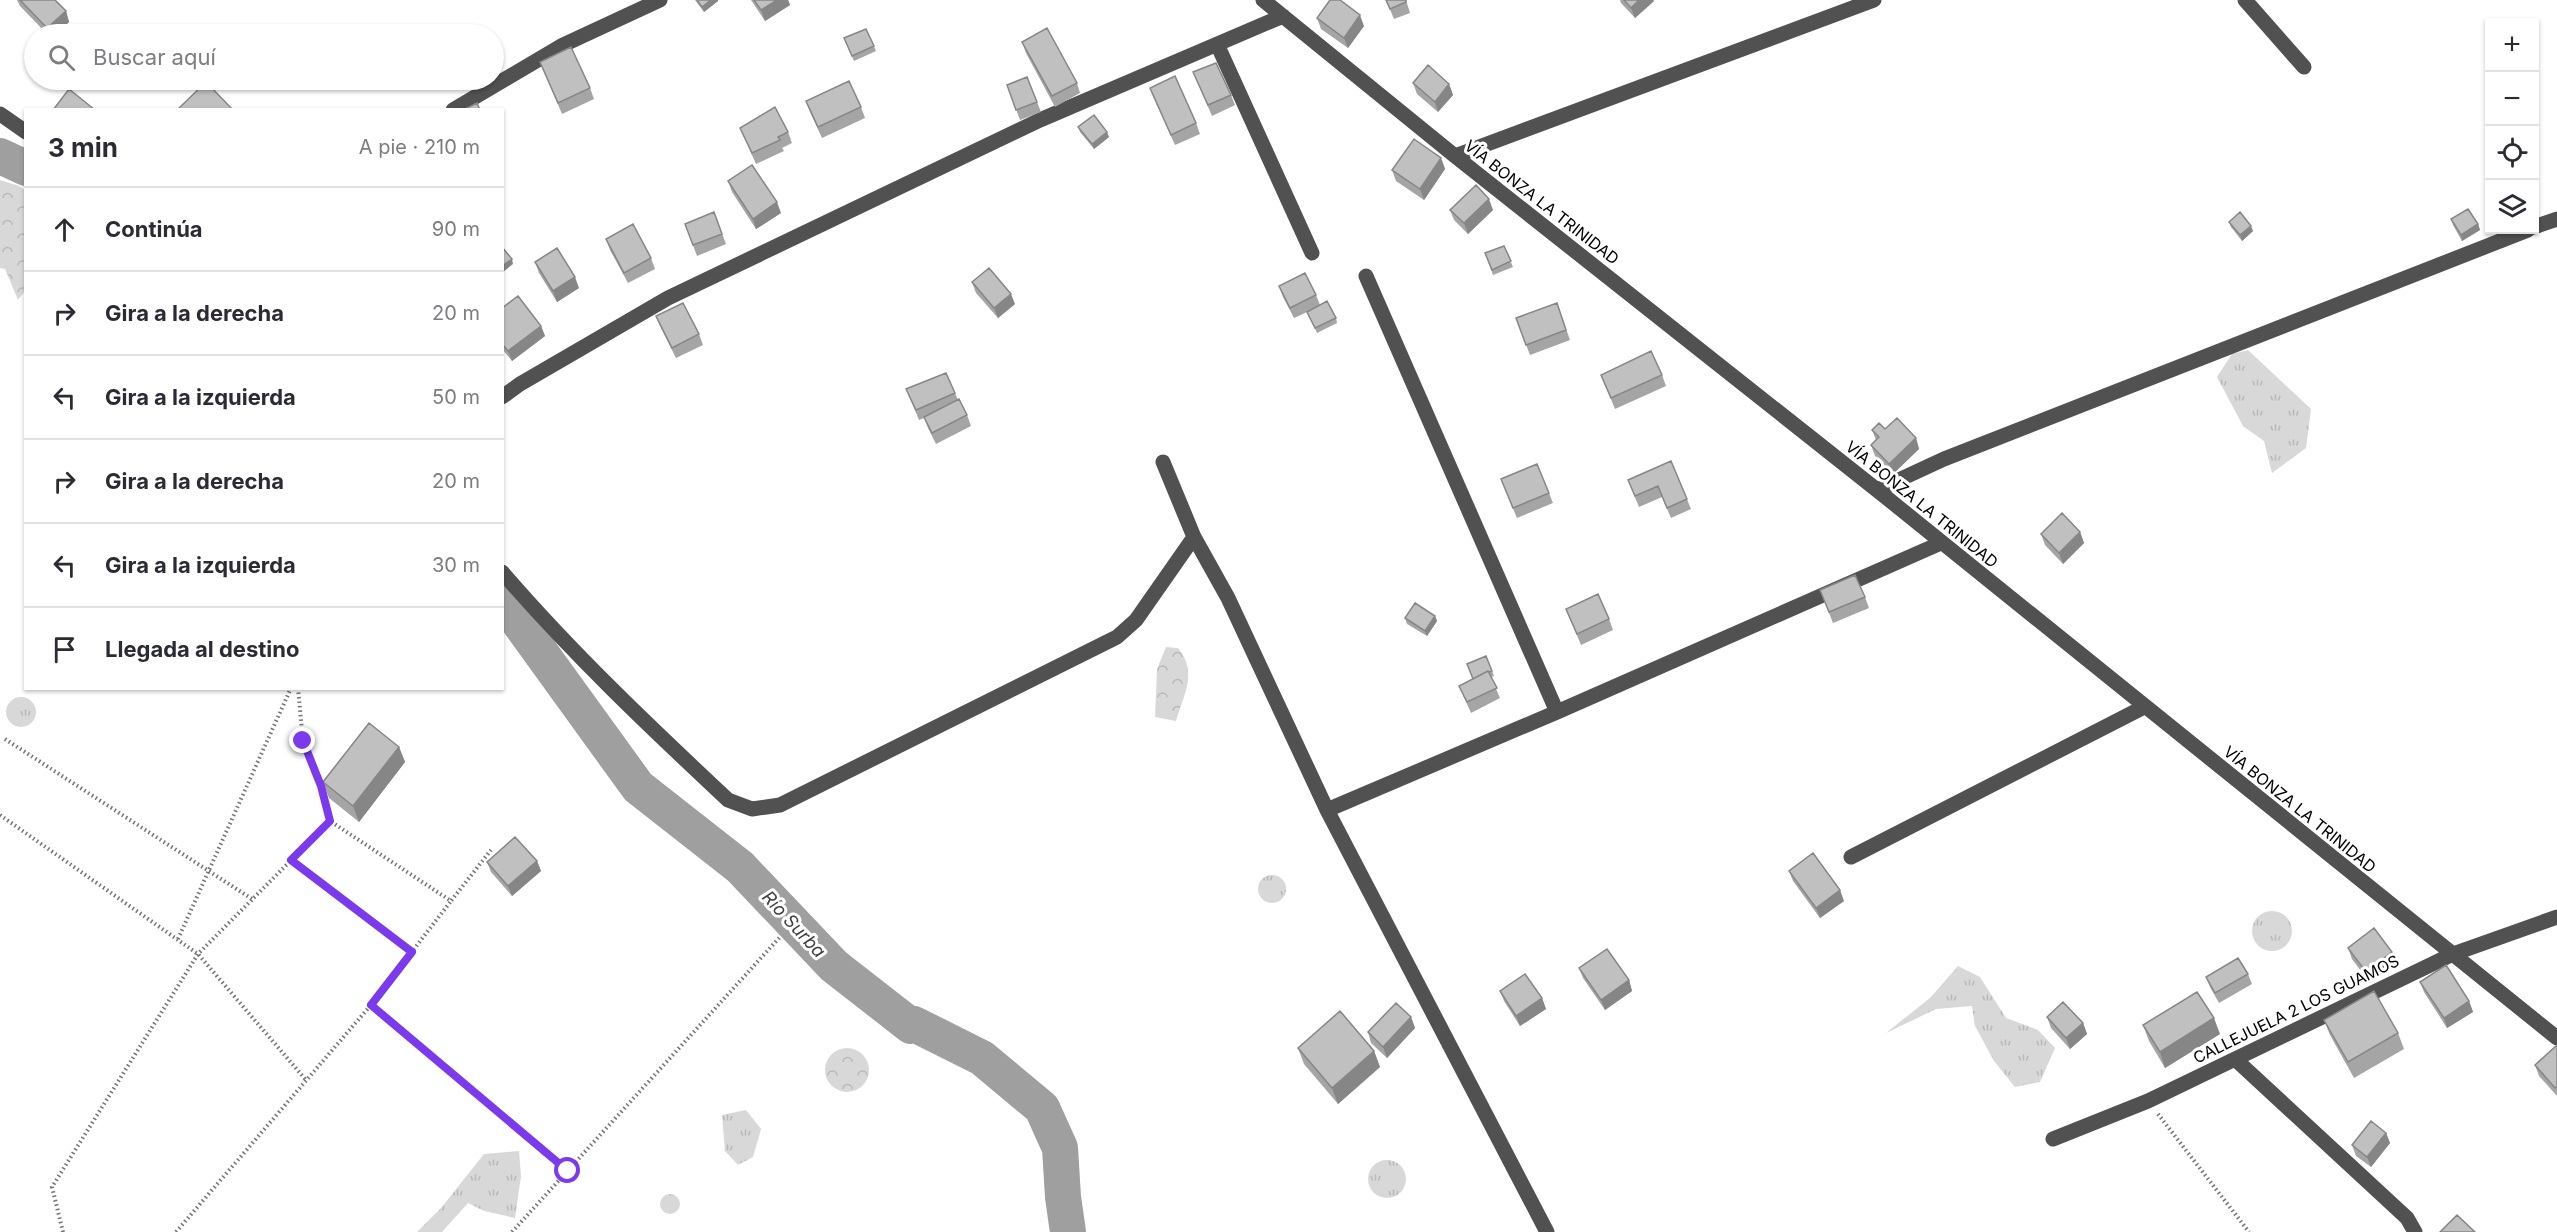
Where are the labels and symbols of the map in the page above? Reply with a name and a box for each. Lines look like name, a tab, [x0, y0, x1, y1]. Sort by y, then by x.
street label: VÍA BONZA LA TRINIDAD	[1461, 135, 1623, 269]
street label: VÍA BONZA LA TRINIDAD	[1842, 436, 2002, 572]
route end	[289, 727, 315, 753]
street label: VÍA BONZA LA TRINIDAD	[2220, 741, 2380, 877]
water label: Río Surba	[758, 886, 830, 962]
street label: CALLEJUELA 2 LOS GUAMOS	[2190, 950, 2402, 1068]
route start	[554, 1157, 580, 1183]

